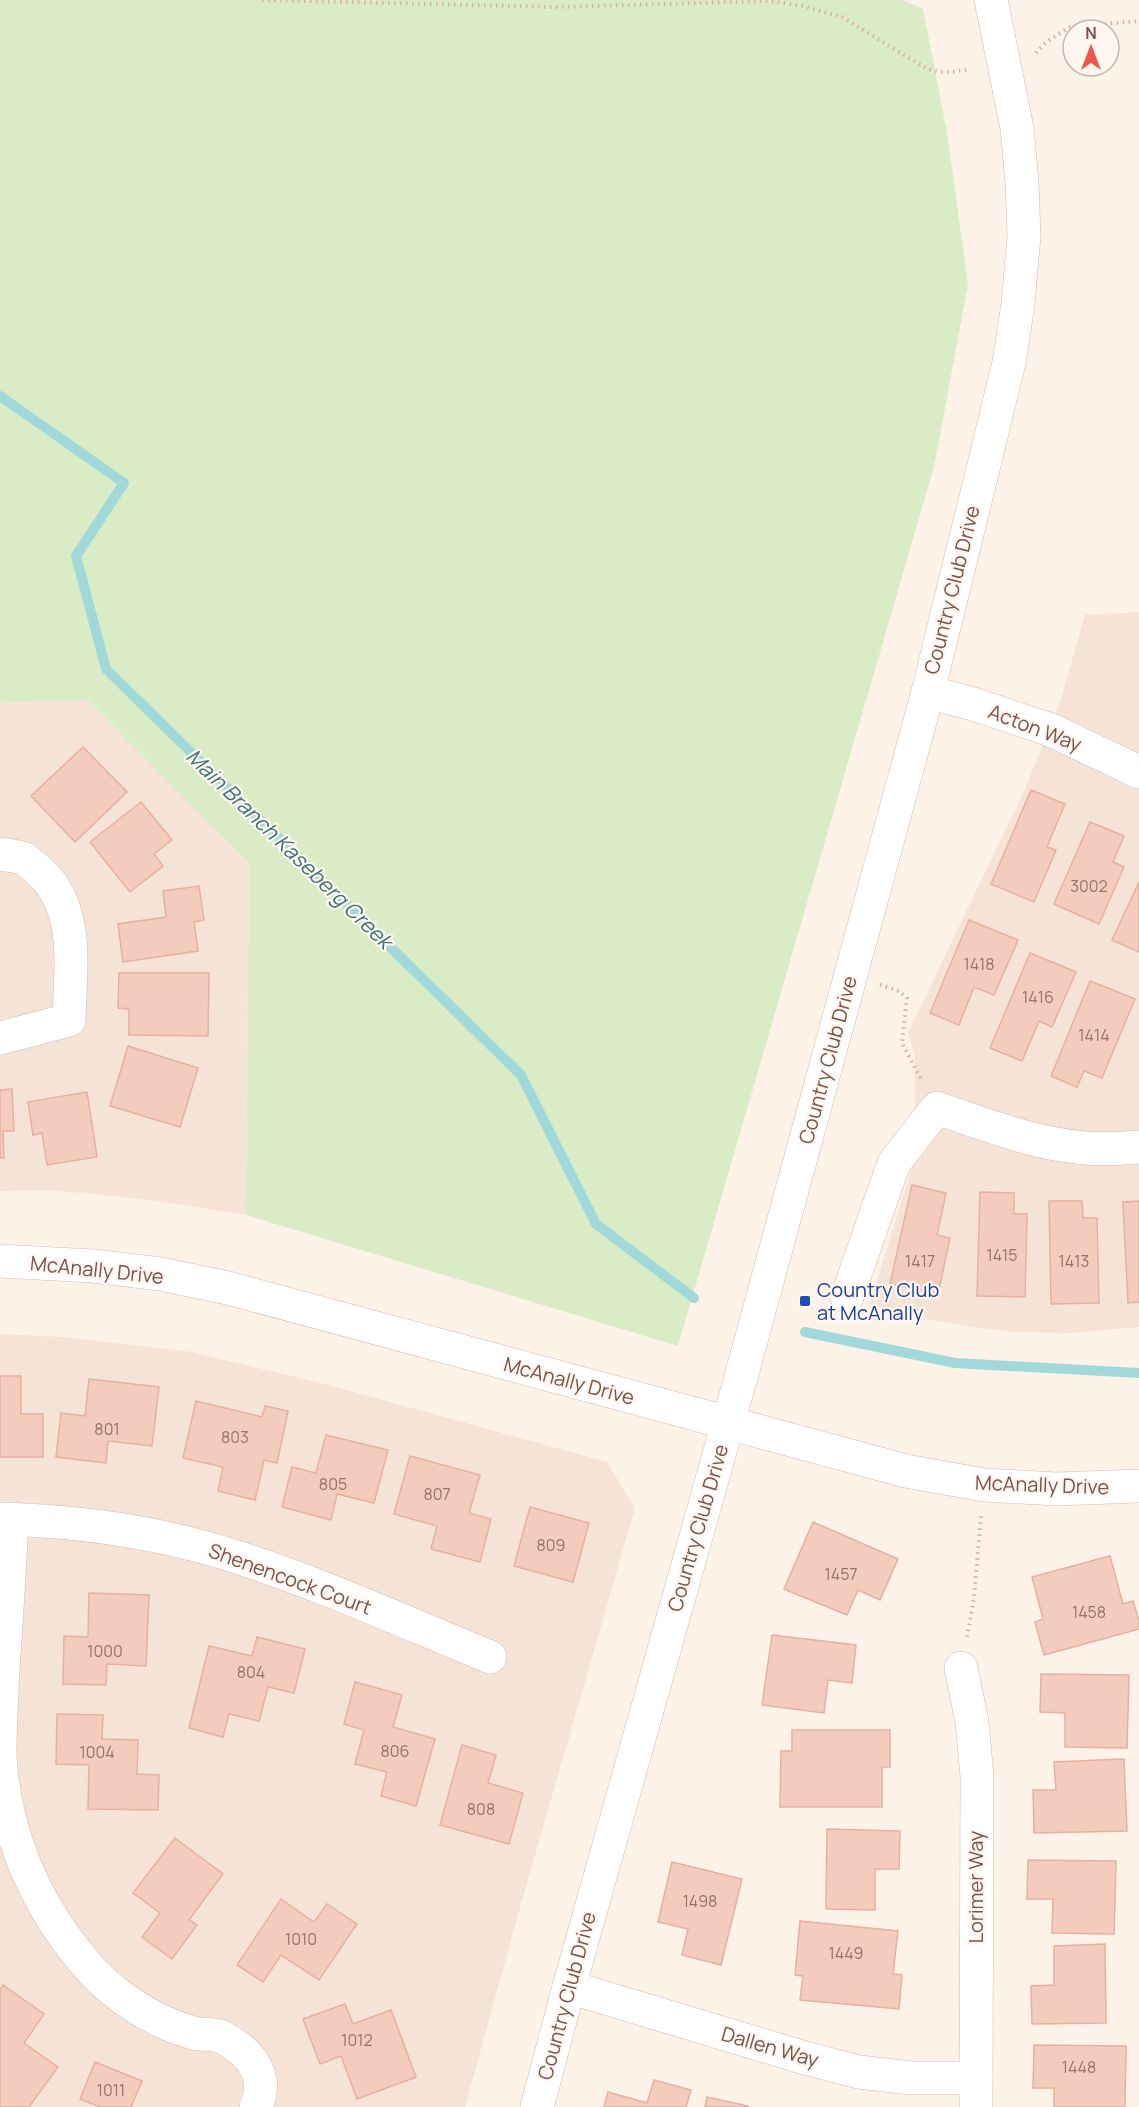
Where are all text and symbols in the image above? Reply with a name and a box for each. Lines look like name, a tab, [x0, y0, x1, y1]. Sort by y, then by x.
north arrow	[1061, 18, 1121, 78]
text: N	[1085, 22, 1097, 44]
street label: Country Club Drive	[917, 503, 986, 677]
street label: Acton Way	[985, 697, 1086, 758]
water label: Main Branch Kaseberg Creek	[180, 742, 401, 956]
house number: 3002	[1070, 875, 1108, 897]
house number: 1418	[963, 953, 995, 975]
street label: Country Club Drive	[792, 973, 863, 1147]
house number: 1416	[1022, 986, 1054, 1008]
house number: 1414	[1078, 1024, 1110, 1046]
house number: 1415	[986, 1244, 1018, 1266]
street label: McAnally Drive	[29, 1249, 165, 1290]
house number: 1417	[905, 1250, 935, 1272]
house number: 1413	[1059, 1250, 1089, 1272]
place label: Country Club at McAnally	[817, 1276, 939, 1326]
marker: Country Club at McAnally	[798, 1294, 812, 1308]
street label: McAnally Drive	[501, 1350, 637, 1411]
house number: 801	[94, 1418, 120, 1440]
house number: 803	[221, 1426, 249, 1448]
street label: Country Club Drive	[661, 1441, 734, 1615]
street label: McAnally Drive	[974, 1469, 1110, 1500]
house number: 805	[319, 1473, 347, 1495]
house number: 807	[423, 1483, 451, 1505]
house number: 809	[537, 1534, 565, 1556]
street label: Shenencock Court	[205, 1537, 375, 1621]
house number: 1457	[825, 1563, 857, 1585]
house number: 1458	[1072, 1601, 1106, 1623]
house number: 1000	[87, 1640, 123, 1662]
house number: 804	[237, 1661, 265, 1683]
house number: 806	[381, 1740, 409, 1762]
house number: 1004	[79, 1741, 115, 1763]
house number: 808	[467, 1798, 495, 1820]
street label: Lorimer Way	[962, 1830, 989, 1943]
house number: 1498	[683, 1890, 717, 1912]
street label: Country Club Drive	[531, 1909, 602, 2083]
house number: 1010	[285, 1928, 317, 1950]
house number: 1449	[828, 1942, 864, 1964]
street label: Dallen Way	[718, 2020, 822, 2073]
house number: 1012	[341, 2029, 373, 2051]
house number: 1448	[1062, 2056, 1096, 2078]
house number: 1011	[97, 2079, 125, 2101]

